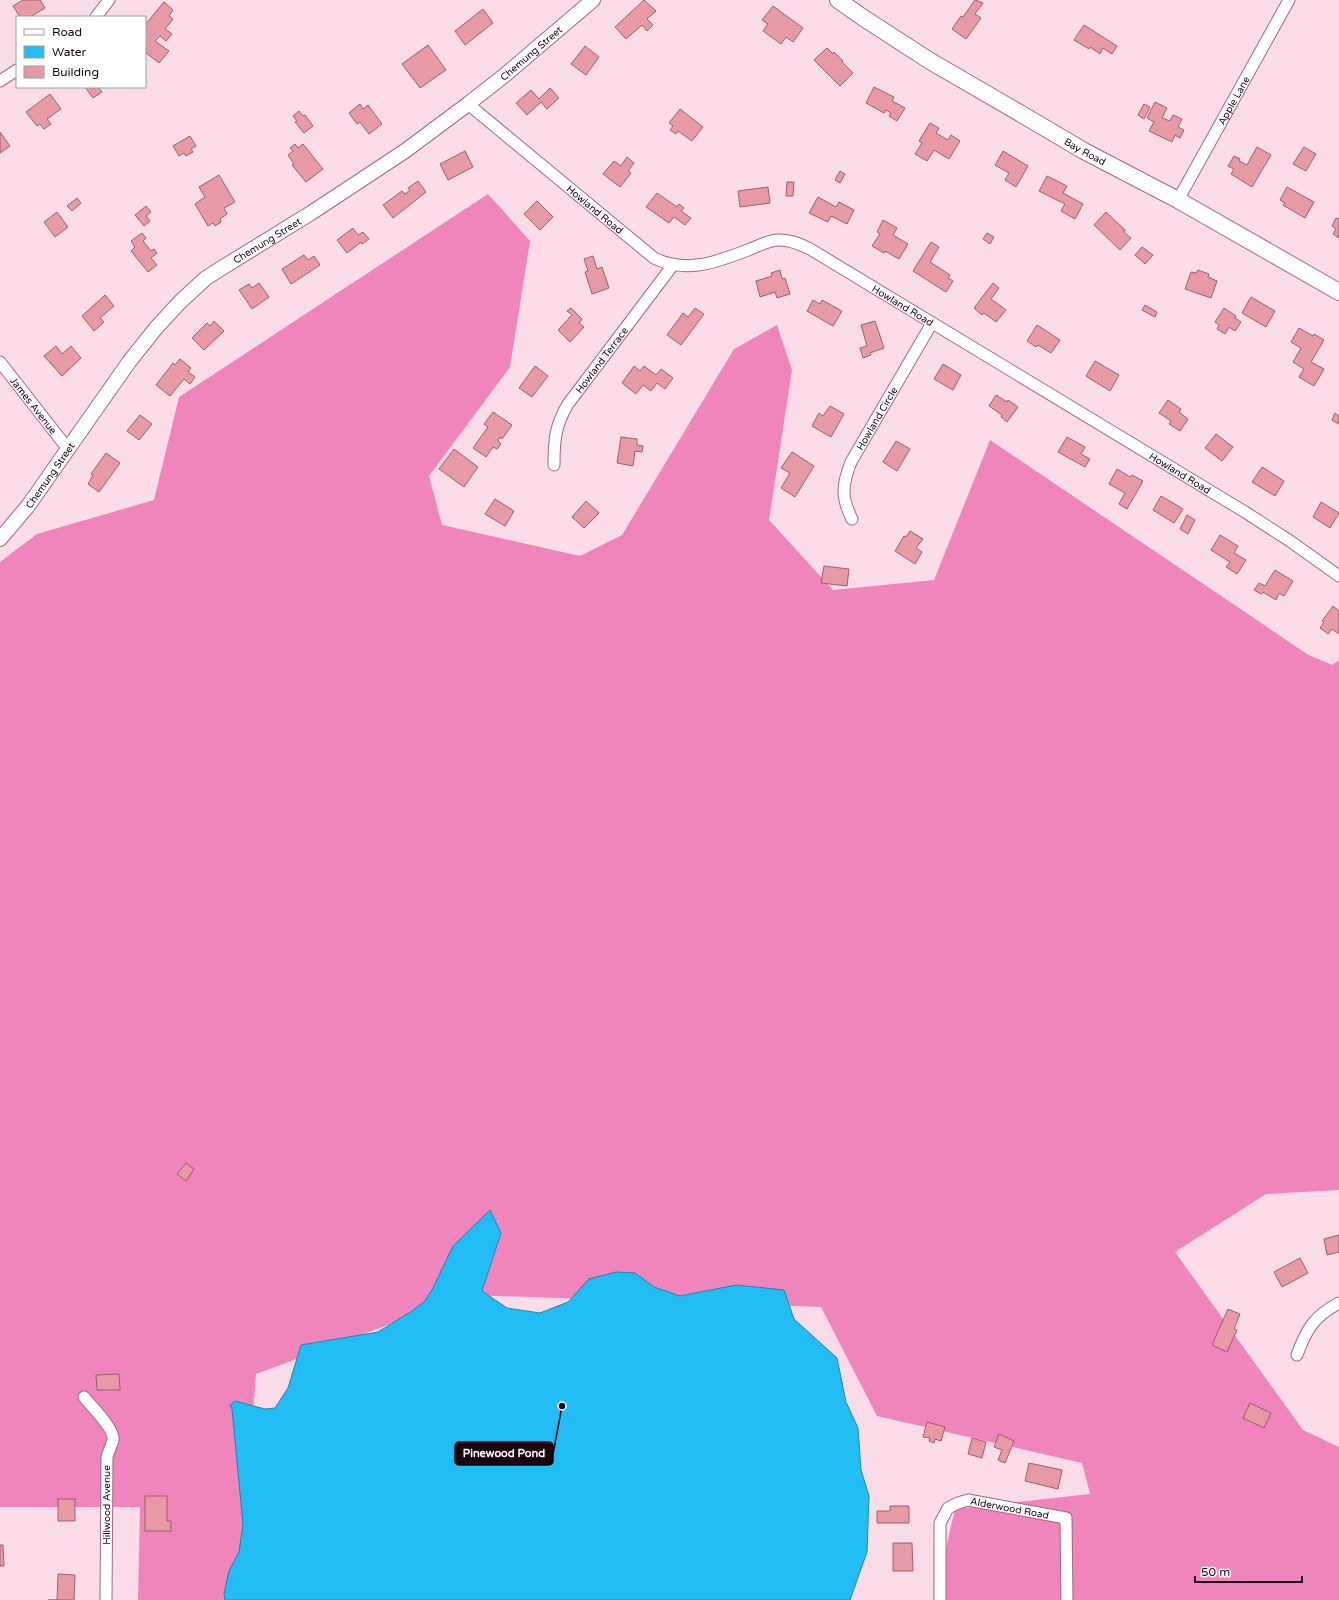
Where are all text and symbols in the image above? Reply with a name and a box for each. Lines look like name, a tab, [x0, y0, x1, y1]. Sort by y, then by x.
legend	[16, 16, 146, 88]
street label: Chemung Street	[498, 24, 565, 84]
text: Road	[52, 25, 82, 39]
text: Water	[52, 45, 87, 59]
text: Building	[52, 65, 99, 79]
street label: Apple Lane	[1216, 74, 1253, 127]
street label: Bay Road	[1062, 136, 1108, 168]
street label: Howland Road	[564, 183, 625, 237]
street label: Chemung Street	[231, 215, 304, 267]
street label: Howland Road	[870, 283, 935, 329]
street label: Howland Terrace	[573, 325, 631, 396]
street label: James Avenue	[7, 375, 59, 437]
street label: Howland Circle	[854, 385, 901, 453]
street label: Chemung Street	[23, 440, 78, 511]
street label: Howland Road	[1147, 451, 1213, 497]
callout: Pinewood Pond	[455, 1442, 553, 1465]
text: Pinewood Pond	[463, 1447, 545, 1460]
street label: Hillwood Avenue	[101, 1465, 113, 1545]
street label: Alderwood Road	[969, 1496, 1050, 1522]
scale bar	[1195, 1558, 1302, 1584]
text: 50 m	[1201, 1565, 1230, 1579]

